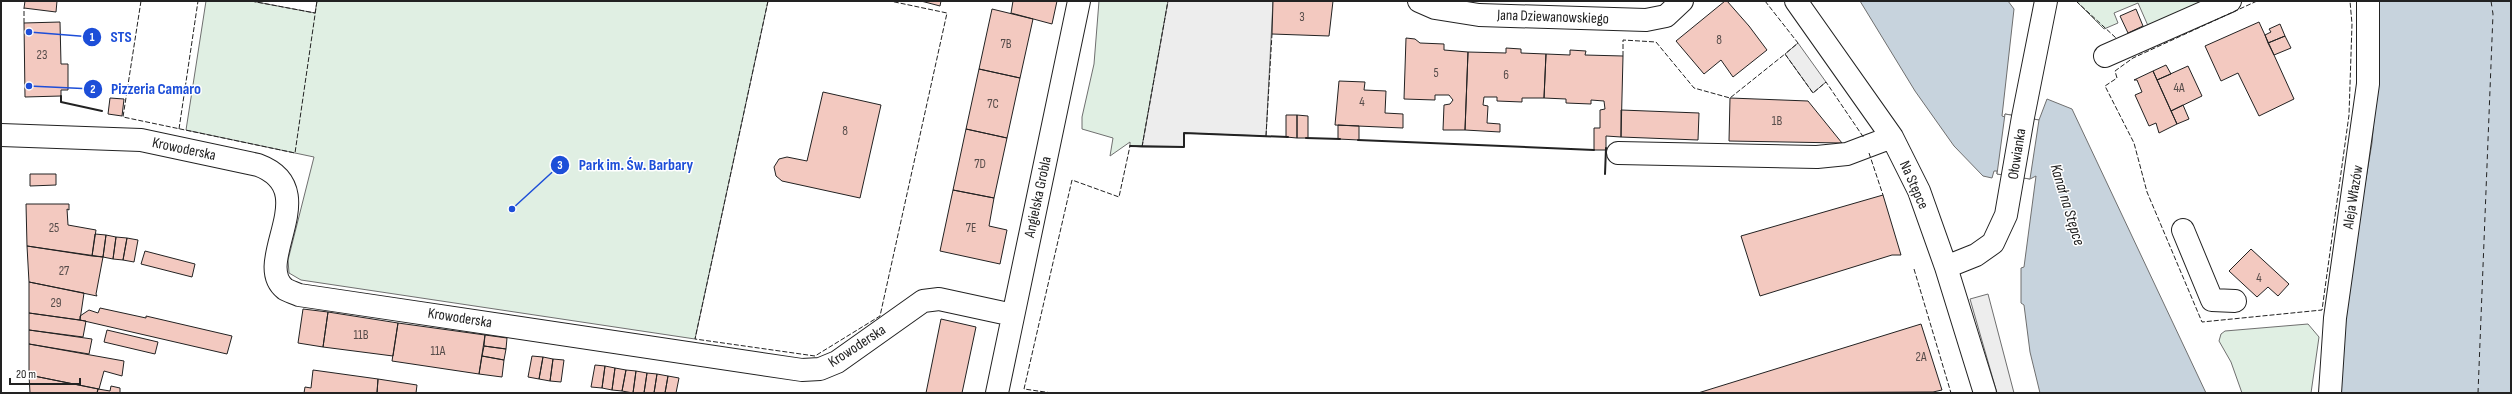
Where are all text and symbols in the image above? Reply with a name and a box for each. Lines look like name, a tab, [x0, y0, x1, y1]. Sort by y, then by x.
street label: Jana Dziewanowskiego	[1496, 6, 1609, 28]
house number: 3	[1299, 9, 1305, 25]
callout: STS	[82, 23, 139, 51]
text: STS	[110, 28, 132, 47]
text: 1	[90, 30, 95, 45]
house number: 8	[1716, 32, 1722, 48]
house number: 7B	[1000, 36, 1012, 52]
house number: 23	[37, 47, 47, 63]
house number: 5	[1433, 65, 1439, 81]
house number: 6	[1503, 67, 1509, 83]
callout: Pizzeria Camaro	[83, 75, 209, 103]
text: Pizzeria Camaro	[111, 80, 201, 99]
house number: 4A	[2174, 80, 2185, 96]
text: 2	[90, 82, 96, 97]
house number: 4	[1359, 94, 1365, 110]
house number: 7C	[987, 96, 999, 112]
house number: 1B	[1772, 113, 1782, 129]
house number: 8	[842, 123, 848, 139]
street label: Ołowianka	[2004, 127, 2030, 181]
street label: Krowoderska	[150, 133, 218, 165]
callout: Park im. Św. Barbary	[550, 151, 701, 179]
street label: Angielska Grobla	[1020, 154, 1056, 240]
text: Park im. Św. Barbary	[579, 156, 694, 175]
house number: 7D	[974, 156, 986, 172]
text: 3	[557, 158, 563, 173]
street label: Na Stępce	[1895, 158, 1933, 212]
water label: Kanał na Stępce	[2046, 162, 2088, 248]
street label: Aleja Włazów	[2338, 163, 2368, 231]
house number: 25	[49, 220, 59, 236]
house number: 7E	[966, 220, 976, 236]
house number: 27	[59, 263, 70, 279]
house number: 4	[2256, 270, 2262, 286]
house number: 29	[50, 295, 62, 311]
street label: Krowoderska	[427, 304, 494, 332]
street label: Krowoderska	[825, 320, 890, 372]
house number: 11B	[354, 327, 369, 343]
house number: 11A	[431, 343, 446, 359]
house number: 2A	[1916, 349, 1927, 365]
scale bar	[10, 360, 80, 386]
text: 20 m	[16, 367, 36, 382]

